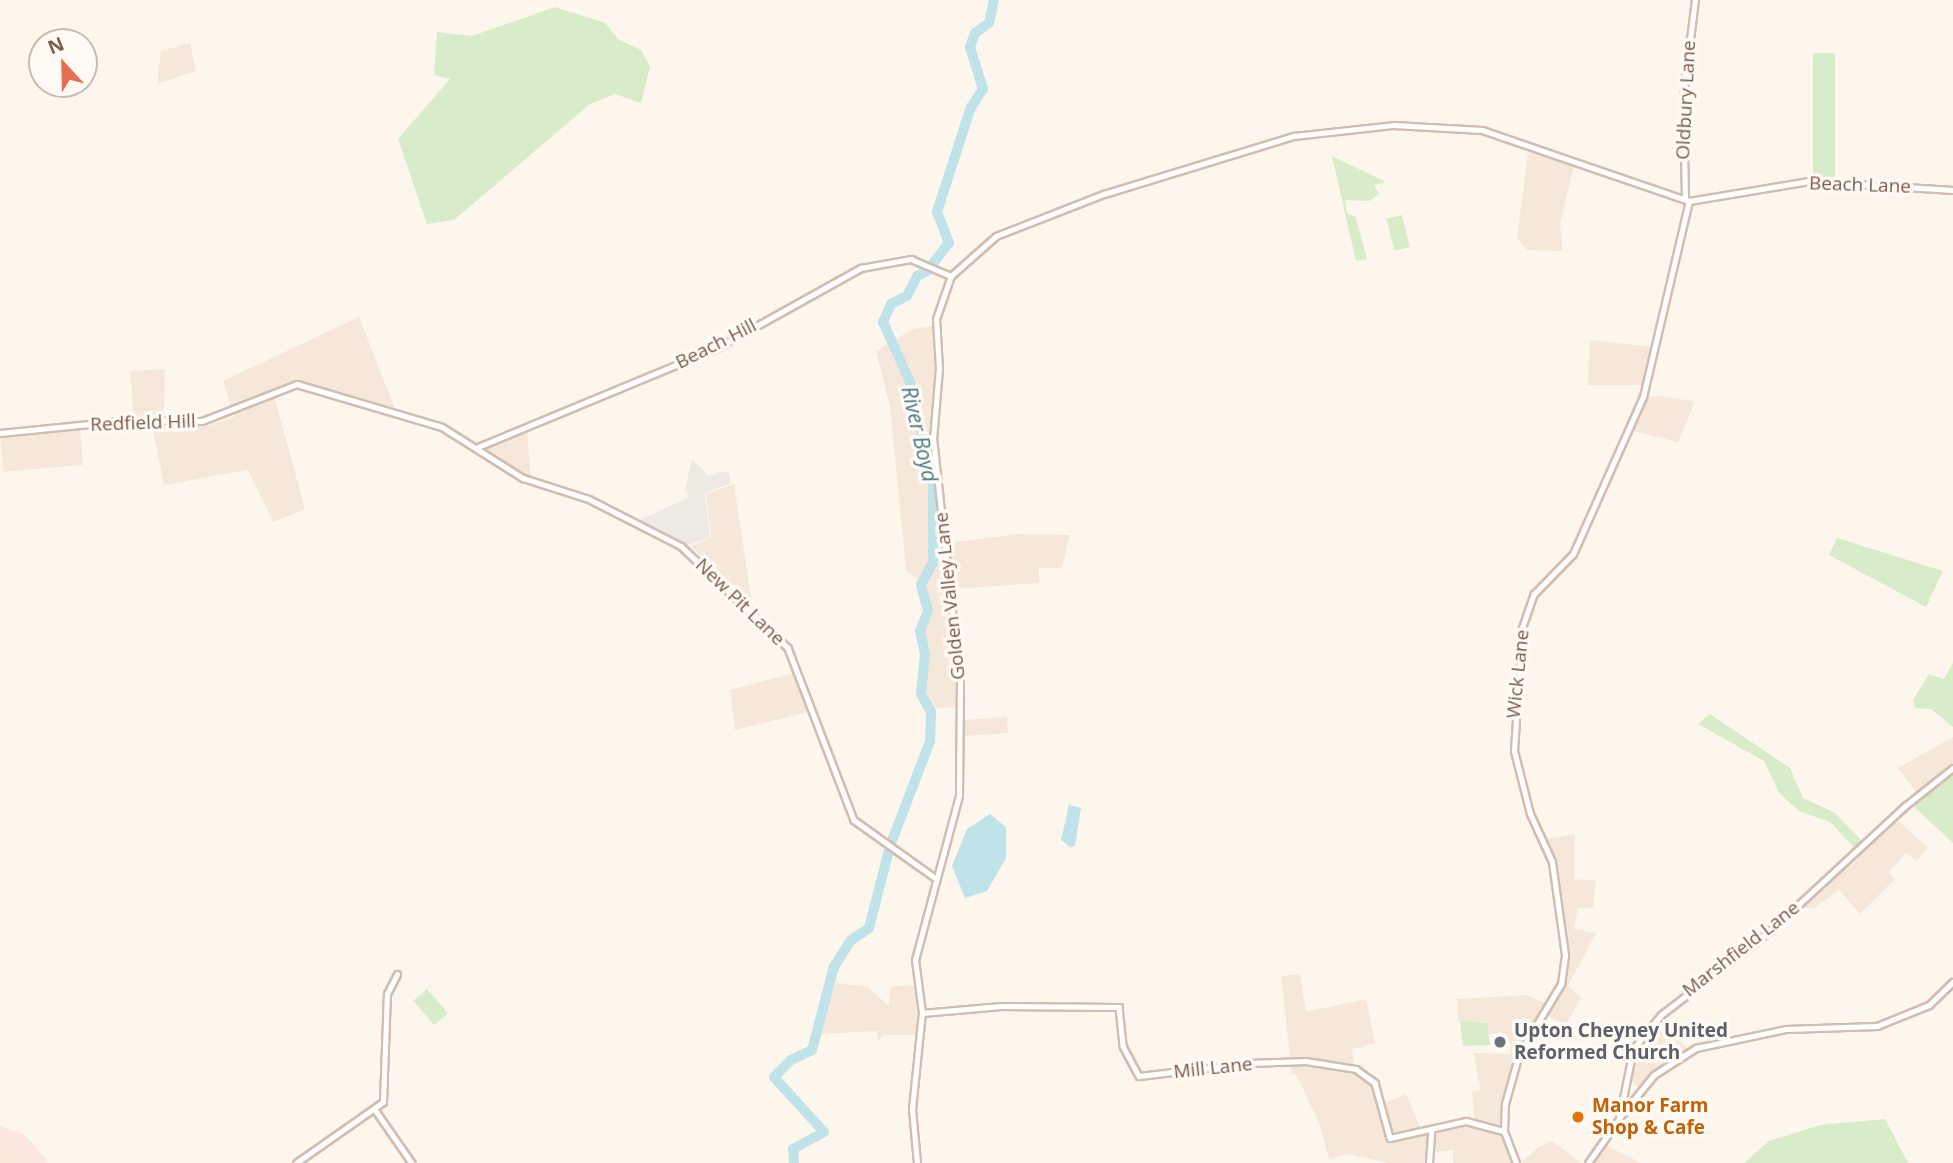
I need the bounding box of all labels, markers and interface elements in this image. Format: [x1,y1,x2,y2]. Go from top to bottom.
north arrow [28,28,98,98]
text: N [44,30,68,60]
street label: Oldbury Lane [1671,40,1701,160]
street label: Beach Lane [1809,172,1911,198]
street label: Beach Hill [672,314,760,374]
water label: River Boyd [897,384,943,484]
street label: Redfield Hill [90,410,196,436]
street label: Golden Valley Lane [930,511,970,681]
street label: New Pit Lane [691,554,789,650]
street label: Wick Lane [1502,628,1534,720]
street label: Marshfield Lane [1678,896,1804,1002]
place label: Upton Cheyney United Reformed Church [1514,1020,1728,1064]
marker: Upton Cheyney United Reformed Church [1492,1034,1508,1050]
street label: Mill Lane [1172,1053,1254,1083]
place label: Manor Farm Shop & Cafe [1592,1095,1708,1139]
marker: Manor Farm Shop & Cafe [1570,1109,1586,1125]

